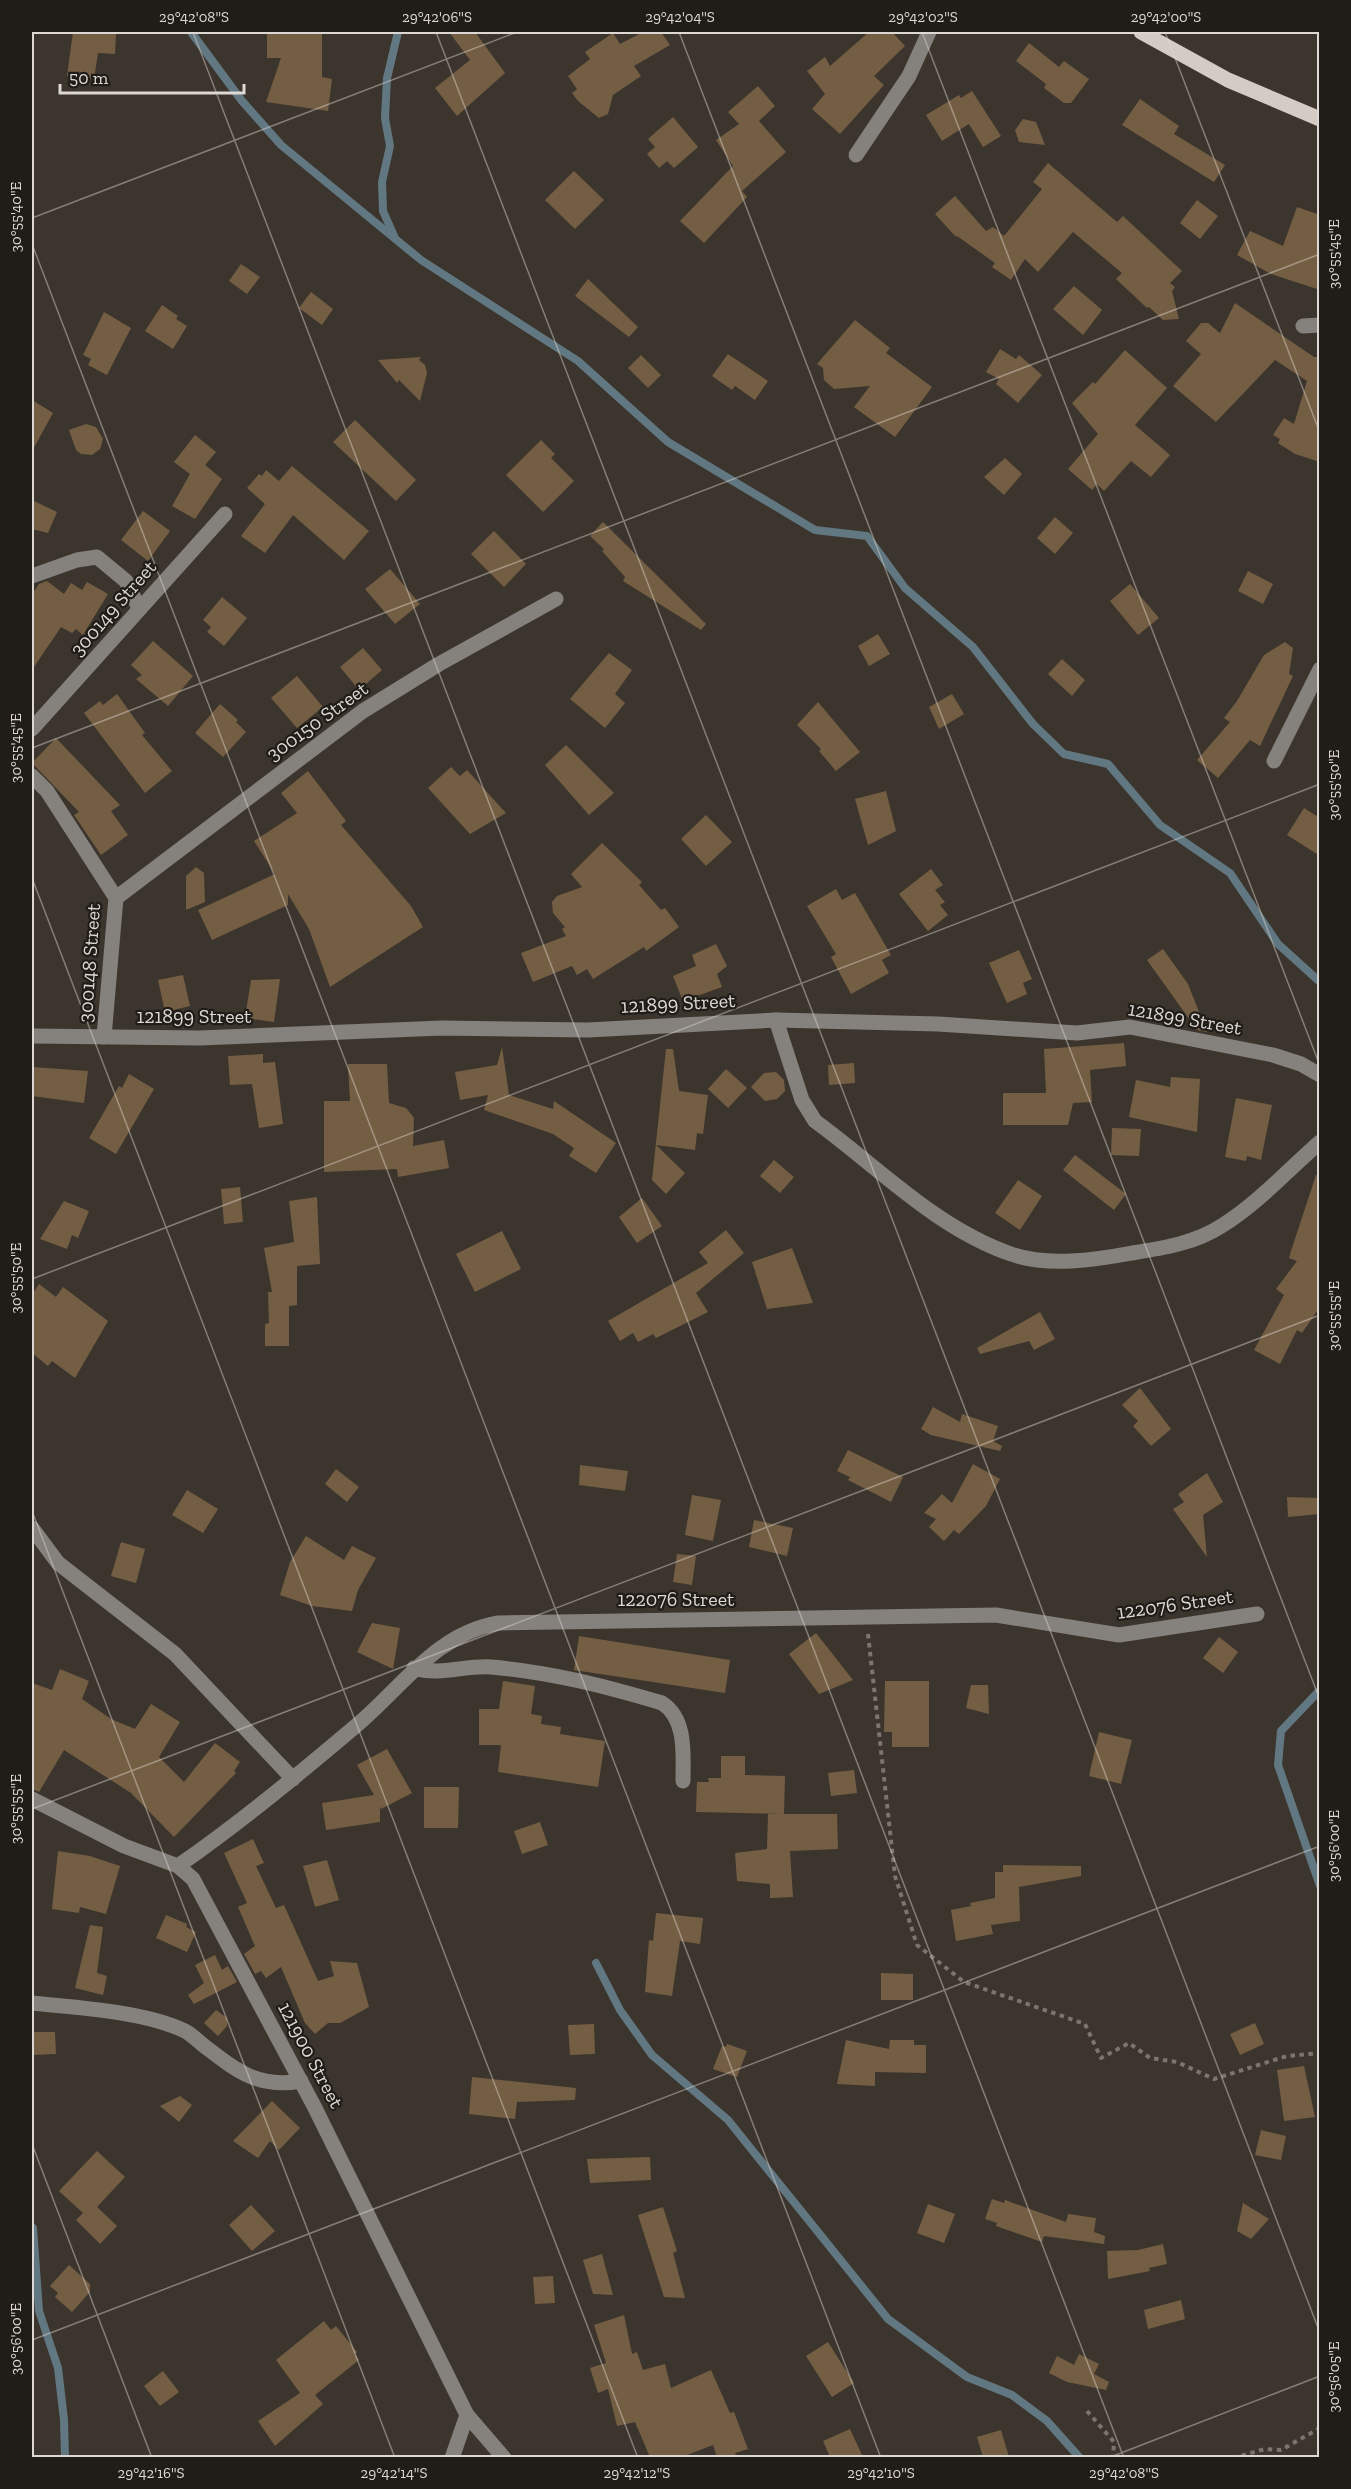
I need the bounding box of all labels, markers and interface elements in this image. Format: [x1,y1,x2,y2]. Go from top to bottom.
text: 29°42'08"S [159,8,229,26]
text: 29°42'06"S [402,8,472,26]
text: 29°42'04"S [645,8,715,26]
text: 29°42'02"S [888,8,958,26]
text: 29°42'00"S [1131,8,1201,26]
scale bar [60,57,244,95]
text: 50 m [69,67,109,89]
text: 30°55'40"E [7,181,25,252]
text: 30°55'45"E [1325,219,1343,289]
street label: 300149 Street [65,555,162,661]
street label: 300150 Street [262,676,373,766]
text: 30°55'45"E [7,713,25,783]
text: 30°55'50"E [1325,749,1343,820]
street label: 300148 Street [73,902,105,1023]
street label: 121899 Street [620,988,737,1018]
street label: 121899 Street [1126,996,1244,1040]
street label: 121899 Street [137,1004,252,1028]
text: 30°55'50"E [7,1242,25,1313]
text: 30°55'55"E [1325,1281,1343,1351]
street label: 122076 Street [1115,1584,1235,1624]
street label: 122076 Street [617,1587,735,1611]
text: 30°55'55"E [7,1774,25,1844]
text: 30°56'00"E [1325,1810,1343,1882]
street label: 121900 Street [273,1998,349,2113]
text: 30°56'00"E [7,2303,25,2375]
text: 30°56'05"E [1325,2341,1343,2413]
text: 29°42'16"S [118,2464,185,2482]
text: 29°42'14"S [361,2464,427,2482]
text: 29°42'12"S [604,2464,670,2482]
text: 29°42'10"S [847,2464,915,2482]
text: 29°42'08"S [1089,2464,1159,2482]

